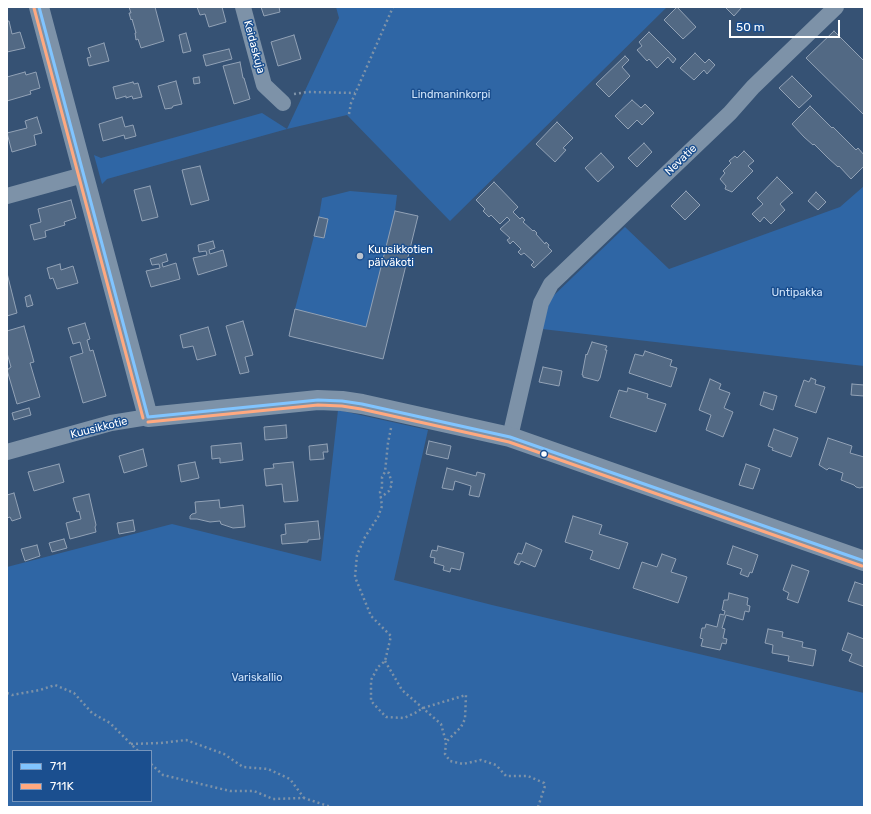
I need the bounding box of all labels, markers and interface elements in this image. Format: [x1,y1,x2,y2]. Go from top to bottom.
scale bar [731,12,842,38]
street label: Keidaskuja [241,19,267,75]
text: 50 m [736,20,764,34]
park label: Lindmaninkorpi [411,88,491,102]
street label: Nevatie [663,142,699,178]
place label: Kuusikkotien päiväkoti [368,243,433,269]
marker: Kuusikkotien päiväkoti [355,251,365,261]
park label: Untipakka [771,286,823,300]
street label: Kuusikkotie [69,415,129,441]
unlabelled marker [539,449,549,459]
park label: Variskallio [231,671,283,685]
legend [12,750,152,802]
text: 711 [50,759,66,773]
text: 711K [50,779,74,793]

